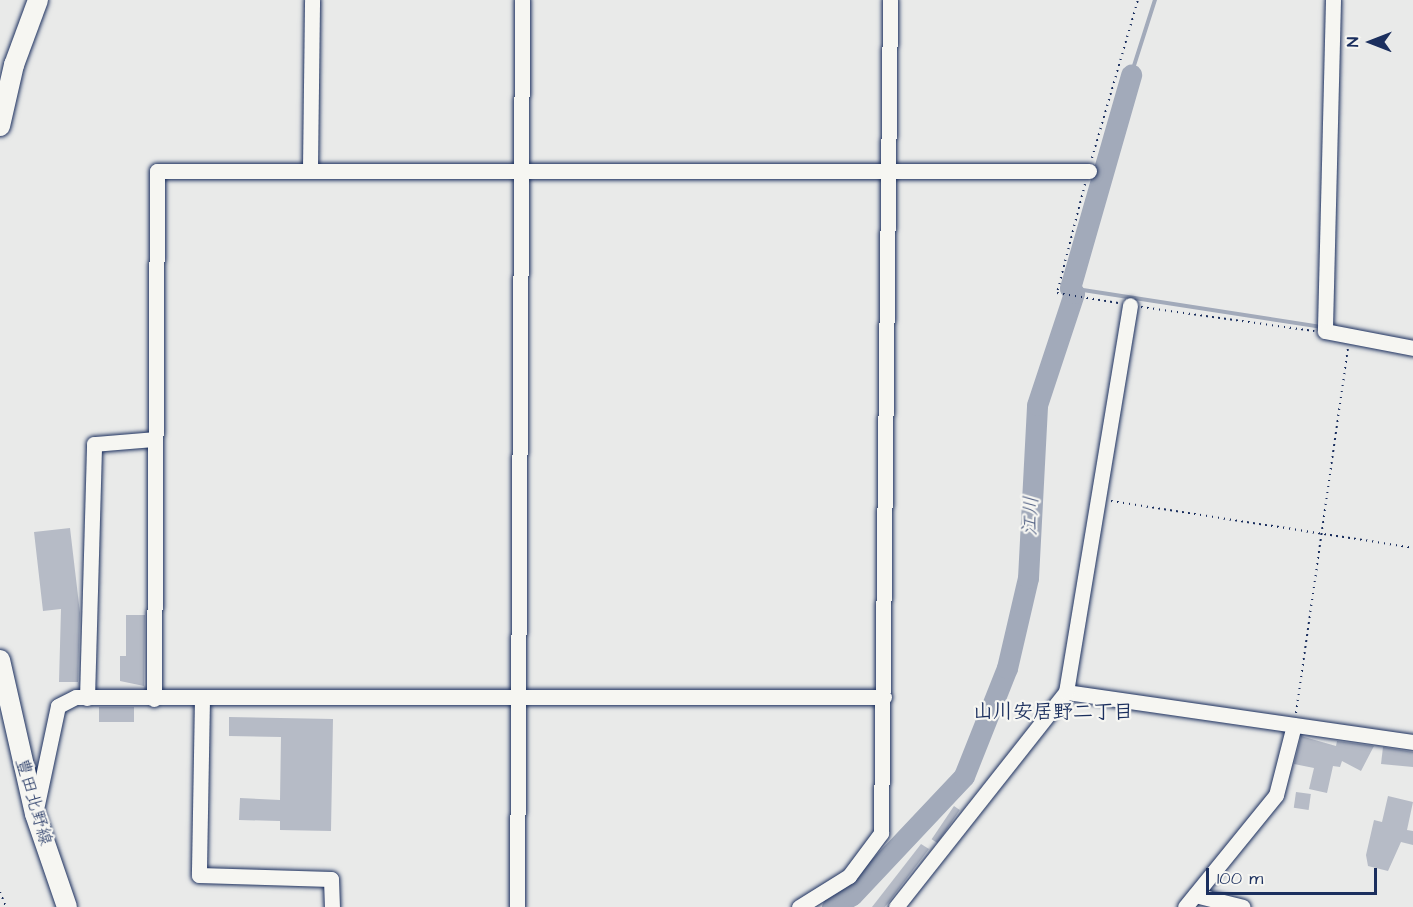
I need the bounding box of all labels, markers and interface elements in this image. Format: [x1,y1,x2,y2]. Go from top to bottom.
north arrow [1341,12,1401,72]
text: N [1342,37,1364,47]
water label: 江川 [1018,495,1044,537]
district label: 山川安居野二丁目 [973,700,1133,724]
street label: 豊田北野線 [10,756,56,848]
scale bar [1209,856,1380,894]
text: 100 m [1217,866,1263,891]

